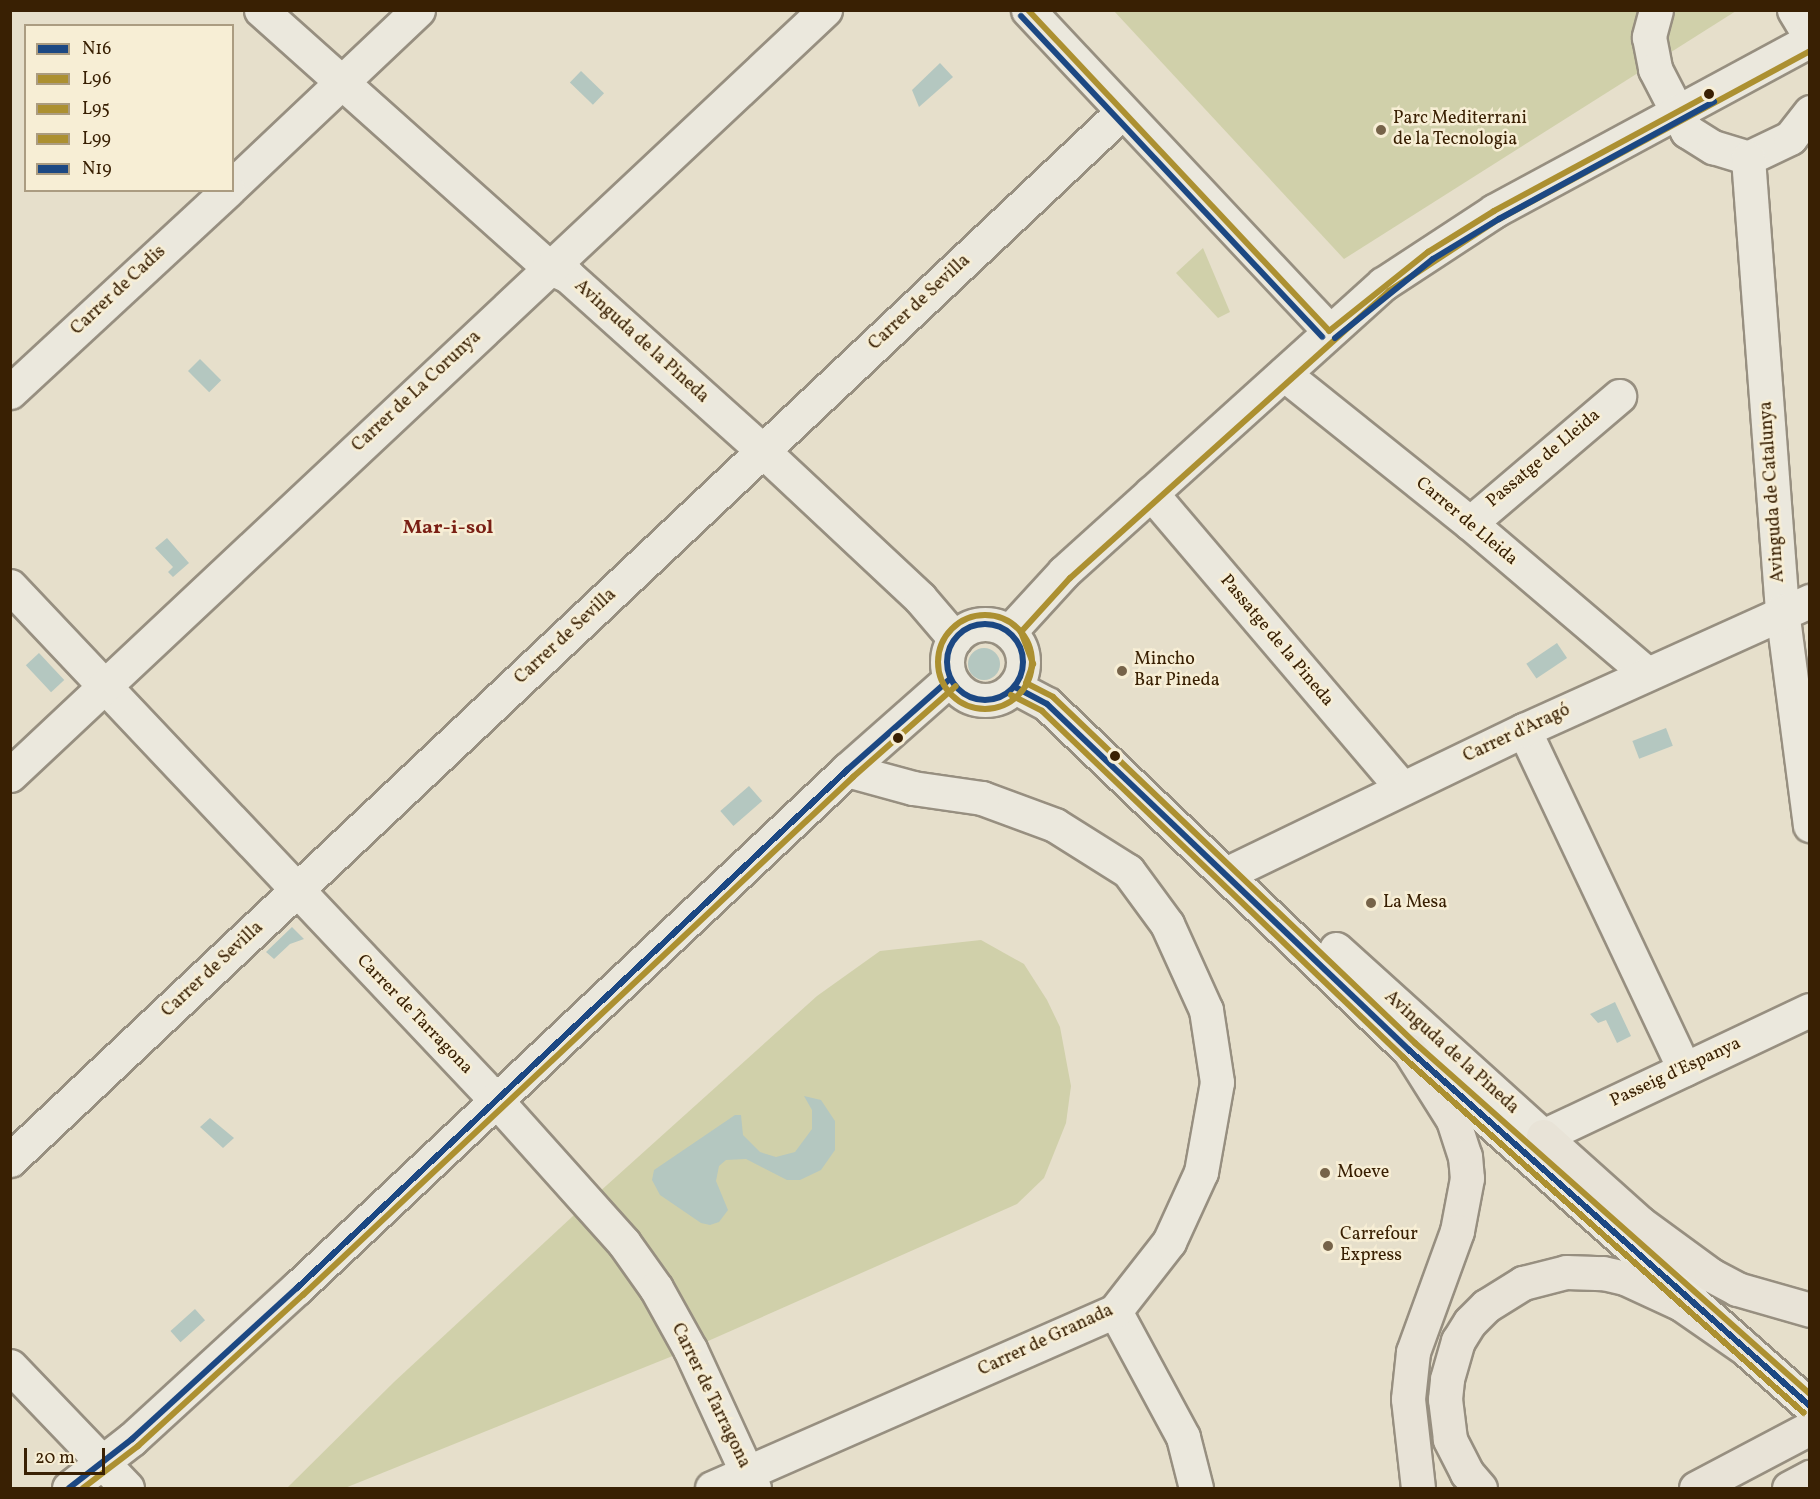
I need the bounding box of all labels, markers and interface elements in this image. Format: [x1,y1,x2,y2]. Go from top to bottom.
legend [24,24,234,192]
text: N16 [82,37,111,62]
text: L96 [82,67,111,92]
unlabelled marker [1703,88,1715,100]
text: L95 [82,97,110,122]
place label: Parc Mediterrani de la Tecnologia [1393,109,1527,152]
marker: Parc Mediterrani de la Tecnologia [1374,123,1388,137]
text: L99 [82,127,111,152]
text: N19 [82,157,112,182]
street label: Carrer de Cadis [67,242,171,340]
street label: Carrer de Sevilla [865,251,975,355]
street label: Avinguda de la Pineda [569,276,713,408]
street label: Carrer de La Corunya [348,327,486,457]
street label: Avinguda de Catalunya [1756,401,1790,583]
street label: Passatge de Lleida [1483,405,1605,513]
street label: Carrer de Lleida [1411,473,1521,571]
district label: Mar-i-sol [403,516,493,540]
street label: Passatge de la Pineda [1214,571,1338,711]
street label: Carrer de Sevilla [511,585,621,689]
place label: Mincho Bar Pineda [1134,650,1220,692]
marker: Mincho Bar Pineda [1115,664,1129,678]
street label: Carrer d'Aragó [1460,700,1574,768]
unlabelled marker [892,732,904,744]
unlabelled marker [1109,750,1121,762]
place label: La Mesa [1383,892,1447,914]
marker: La Mesa [1364,896,1378,910]
street label: Carrer de Sevilla [158,918,268,1022]
street label: Carrer de Tarragona [351,950,477,1080]
street label: Avinguda de la Pineda [1379,987,1523,1119]
street label: Passeig d'Espanya [1607,1033,1745,1113]
place label: Moeve [1337,1162,1389,1184]
marker: Moeve [1318,1166,1332,1180]
place label: Carrefour Express [1340,1225,1418,1268]
marker: Carrefour Express [1321,1239,1335,1253]
street label: Carrer de Granada [975,1300,1117,1382]
street label: Carrer de Tarragona [666,1320,754,1472]
scale bar [27,1436,108,1474]
text: 20 m [35,1446,75,1471]

